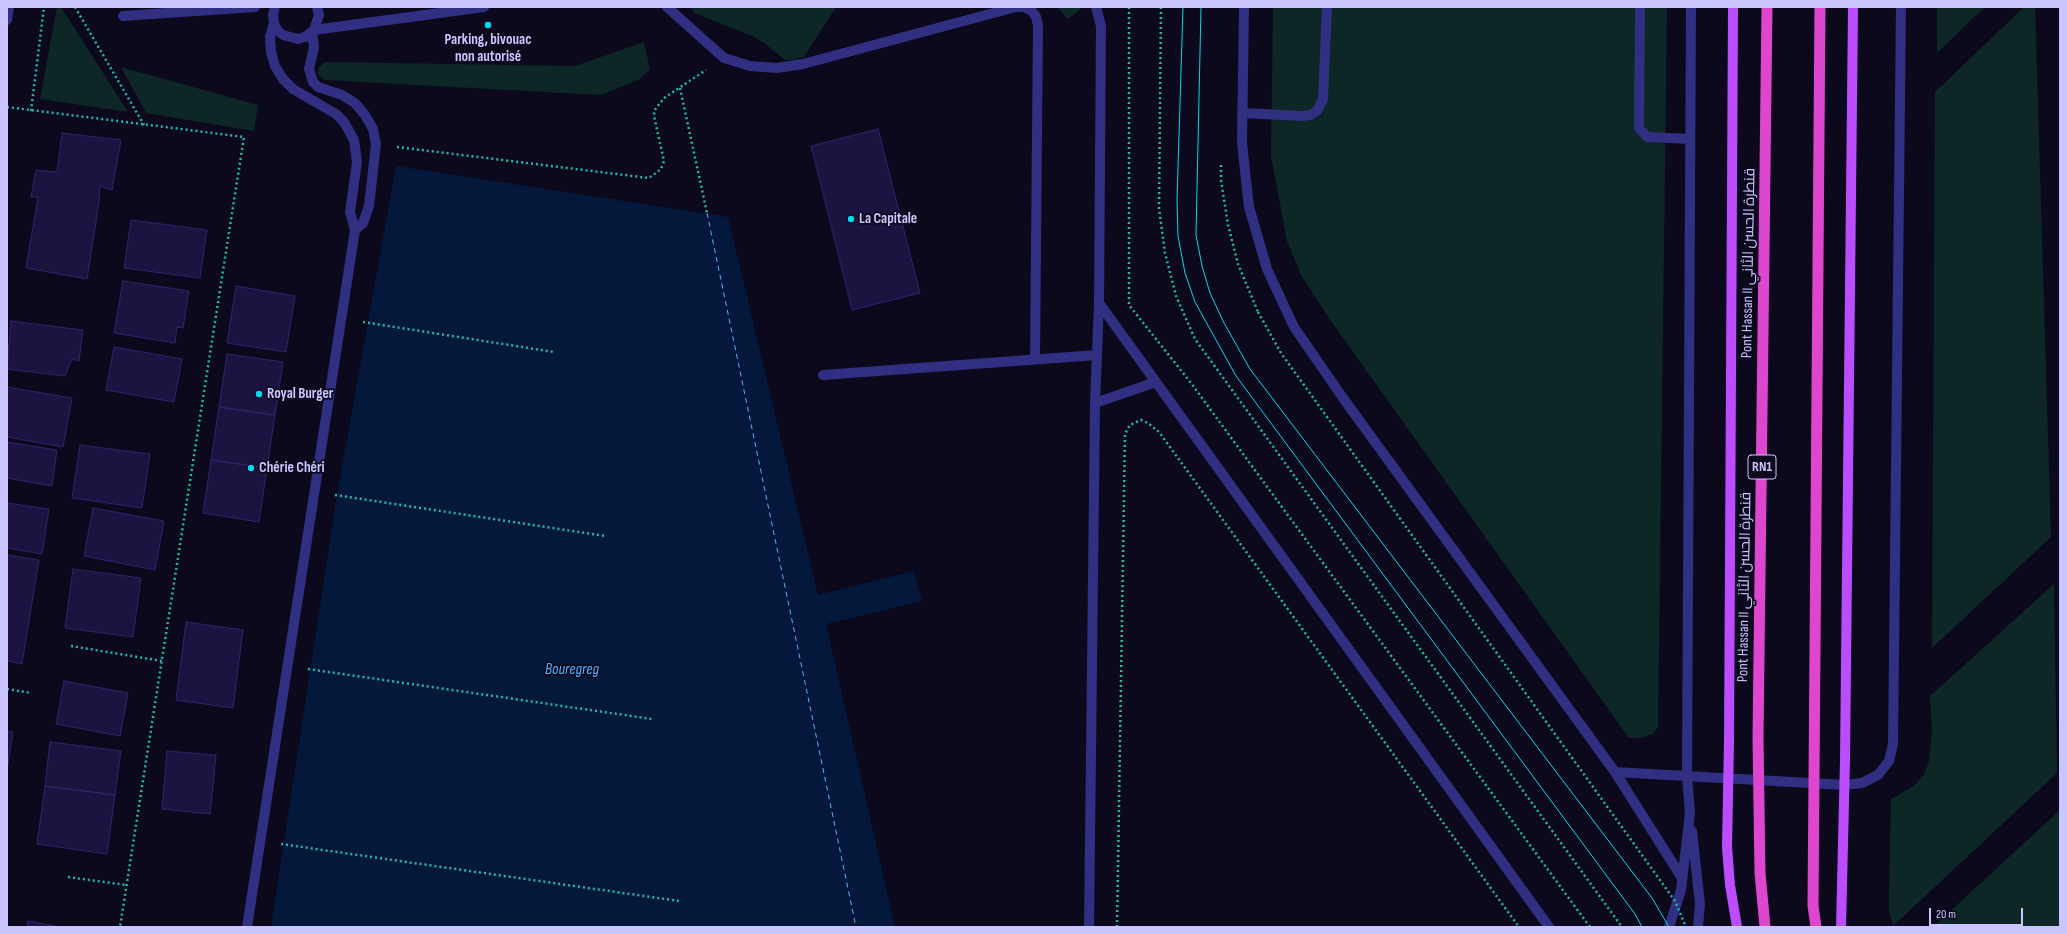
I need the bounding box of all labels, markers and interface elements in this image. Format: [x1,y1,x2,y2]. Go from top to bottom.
marker: Parking, bivouac non autorisé [483,20,493,30]
place label: Parking, bivouac non autorisé [444,31,532,66]
street label: Pont Hassan II قنطرة الحسن الثاني [1738,168,1760,358]
place label: La Capitale [859,210,917,228]
marker: La Capitale [846,214,856,224]
place label: Royal Burger [267,385,333,403]
marker: Royal Burger [254,389,264,399]
road number: RN1 [1748,455,1776,479]
place label: Chérie Chéri [259,459,325,477]
marker: Chérie Chéri [246,463,256,473]
street label: Pont Hassan II قنطرة الحسن الثاني [1734,492,1756,682]
water label: Bouregreg [545,660,599,680]
scale bar [1931,900,2025,926]
text: 20 m [1936,907,1956,922]

